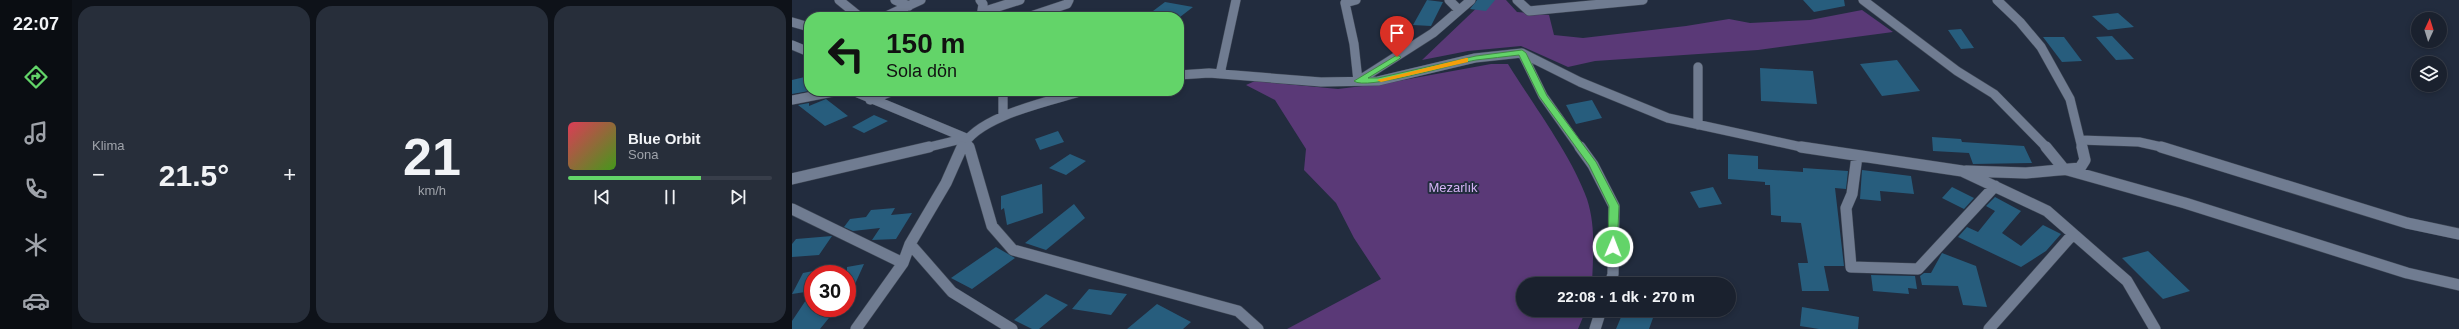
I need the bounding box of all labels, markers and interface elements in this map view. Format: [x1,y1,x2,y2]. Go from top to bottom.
north arrow [2411,12,2447,48]
map controls [2411,12,2447,92]
text: 22:07 [13,14,59,34]
pin [1380,16,1414,57]
icon: arrive [1386,22,1408,44]
icon: left [820,28,872,80]
text: 150 m [886,28,965,59]
button: layers [2411,56,2447,92]
text: Sola dön [886,61,957,81]
icon: directions [22,63,50,91]
icon: music [22,119,50,147]
text: 21 [403,128,461,186]
text: Blue Orbit [628,130,701,147]
text: Klima [92,138,125,153]
text: Sona [628,147,658,162]
text: 21.5° [159,159,229,192]
text: − [92,162,105,187]
text: + [283,162,296,187]
icon: phone [22,175,50,203]
park label: Mezarlık [1428,180,1478,195]
text: km/h [418,183,446,198]
icon: previous [591,186,613,208]
icon: pause [659,186,681,208]
icon: next [727,186,749,208]
position arrow [1592,226,1634,268]
icon: climate [22,231,50,259]
speed limit sign: 30 [804,265,856,317]
icon: car [22,287,50,315]
text: 22:08 · 1 dk · 270 m [1557,288,1695,305]

